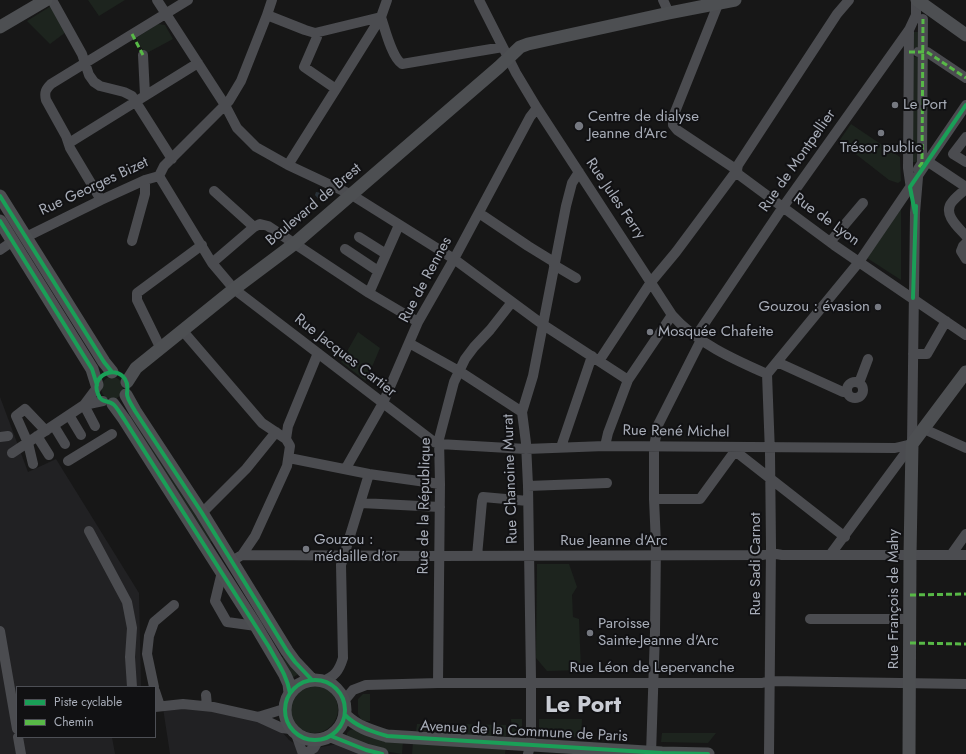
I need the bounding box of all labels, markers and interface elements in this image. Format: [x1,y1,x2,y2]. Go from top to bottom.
place label: Le Port [903,96,947,114]
marker: Le Port [890,100,900,110]
street label: Rue de Montpellier [756,106,840,216]
place label: Centre de dialyse Jeanne d'Arc [588,108,699,143]
marker: Centre de dialyse Jeanne d'Arc [573,120,585,132]
marker: Trésor public [876,128,886,138]
place label: Trésor public [840,139,922,157]
street label: Rue Georges Bizet [37,154,151,220]
street label: Rue Jules Ferry [581,155,649,243]
street label: Boulevard de Brest [263,160,365,250]
street label: Rue de Lyon [789,190,863,250]
street label: Rue de Rennes [396,234,456,326]
place label: Gouzou : évasion [759,298,870,316]
marker: Gouzou : évasion [873,302,883,312]
street label: Rue Jacques Cartier [291,311,399,401]
place label: Mosquée Chafeite [658,323,773,341]
marker: Mosquée Chafeite [645,327,655,337]
street label: Rue Chanoine Murat [500,414,522,544]
street label: Rue René Michel [622,422,730,442]
street label: Rue de la République [415,437,435,575]
street label: Rue Sadi Carnot [747,512,765,616]
street label: Rue François de Mahy [885,529,903,669]
place label: Gouzou : médaille d'or [314,531,398,566]
street label: Rue Jeanne d'Arc [560,532,668,550]
marker: Gouzou : médaille d'or [301,544,311,554]
place label: Paroisse Sainte-Jeanne d'Arc [598,615,719,650]
marker: Paroisse Sainte-Jeanne d'Arc [585,628,595,638]
street label: Rue Léon de Lepervanche [569,659,735,677]
legend [16,686,156,738]
district label: Le Port [545,692,621,720]
text: Piste cyclable [54,693,122,711]
text: Chemin [54,713,93,731]
street label: Avenue de la Commune de Paris [420,718,628,746]

